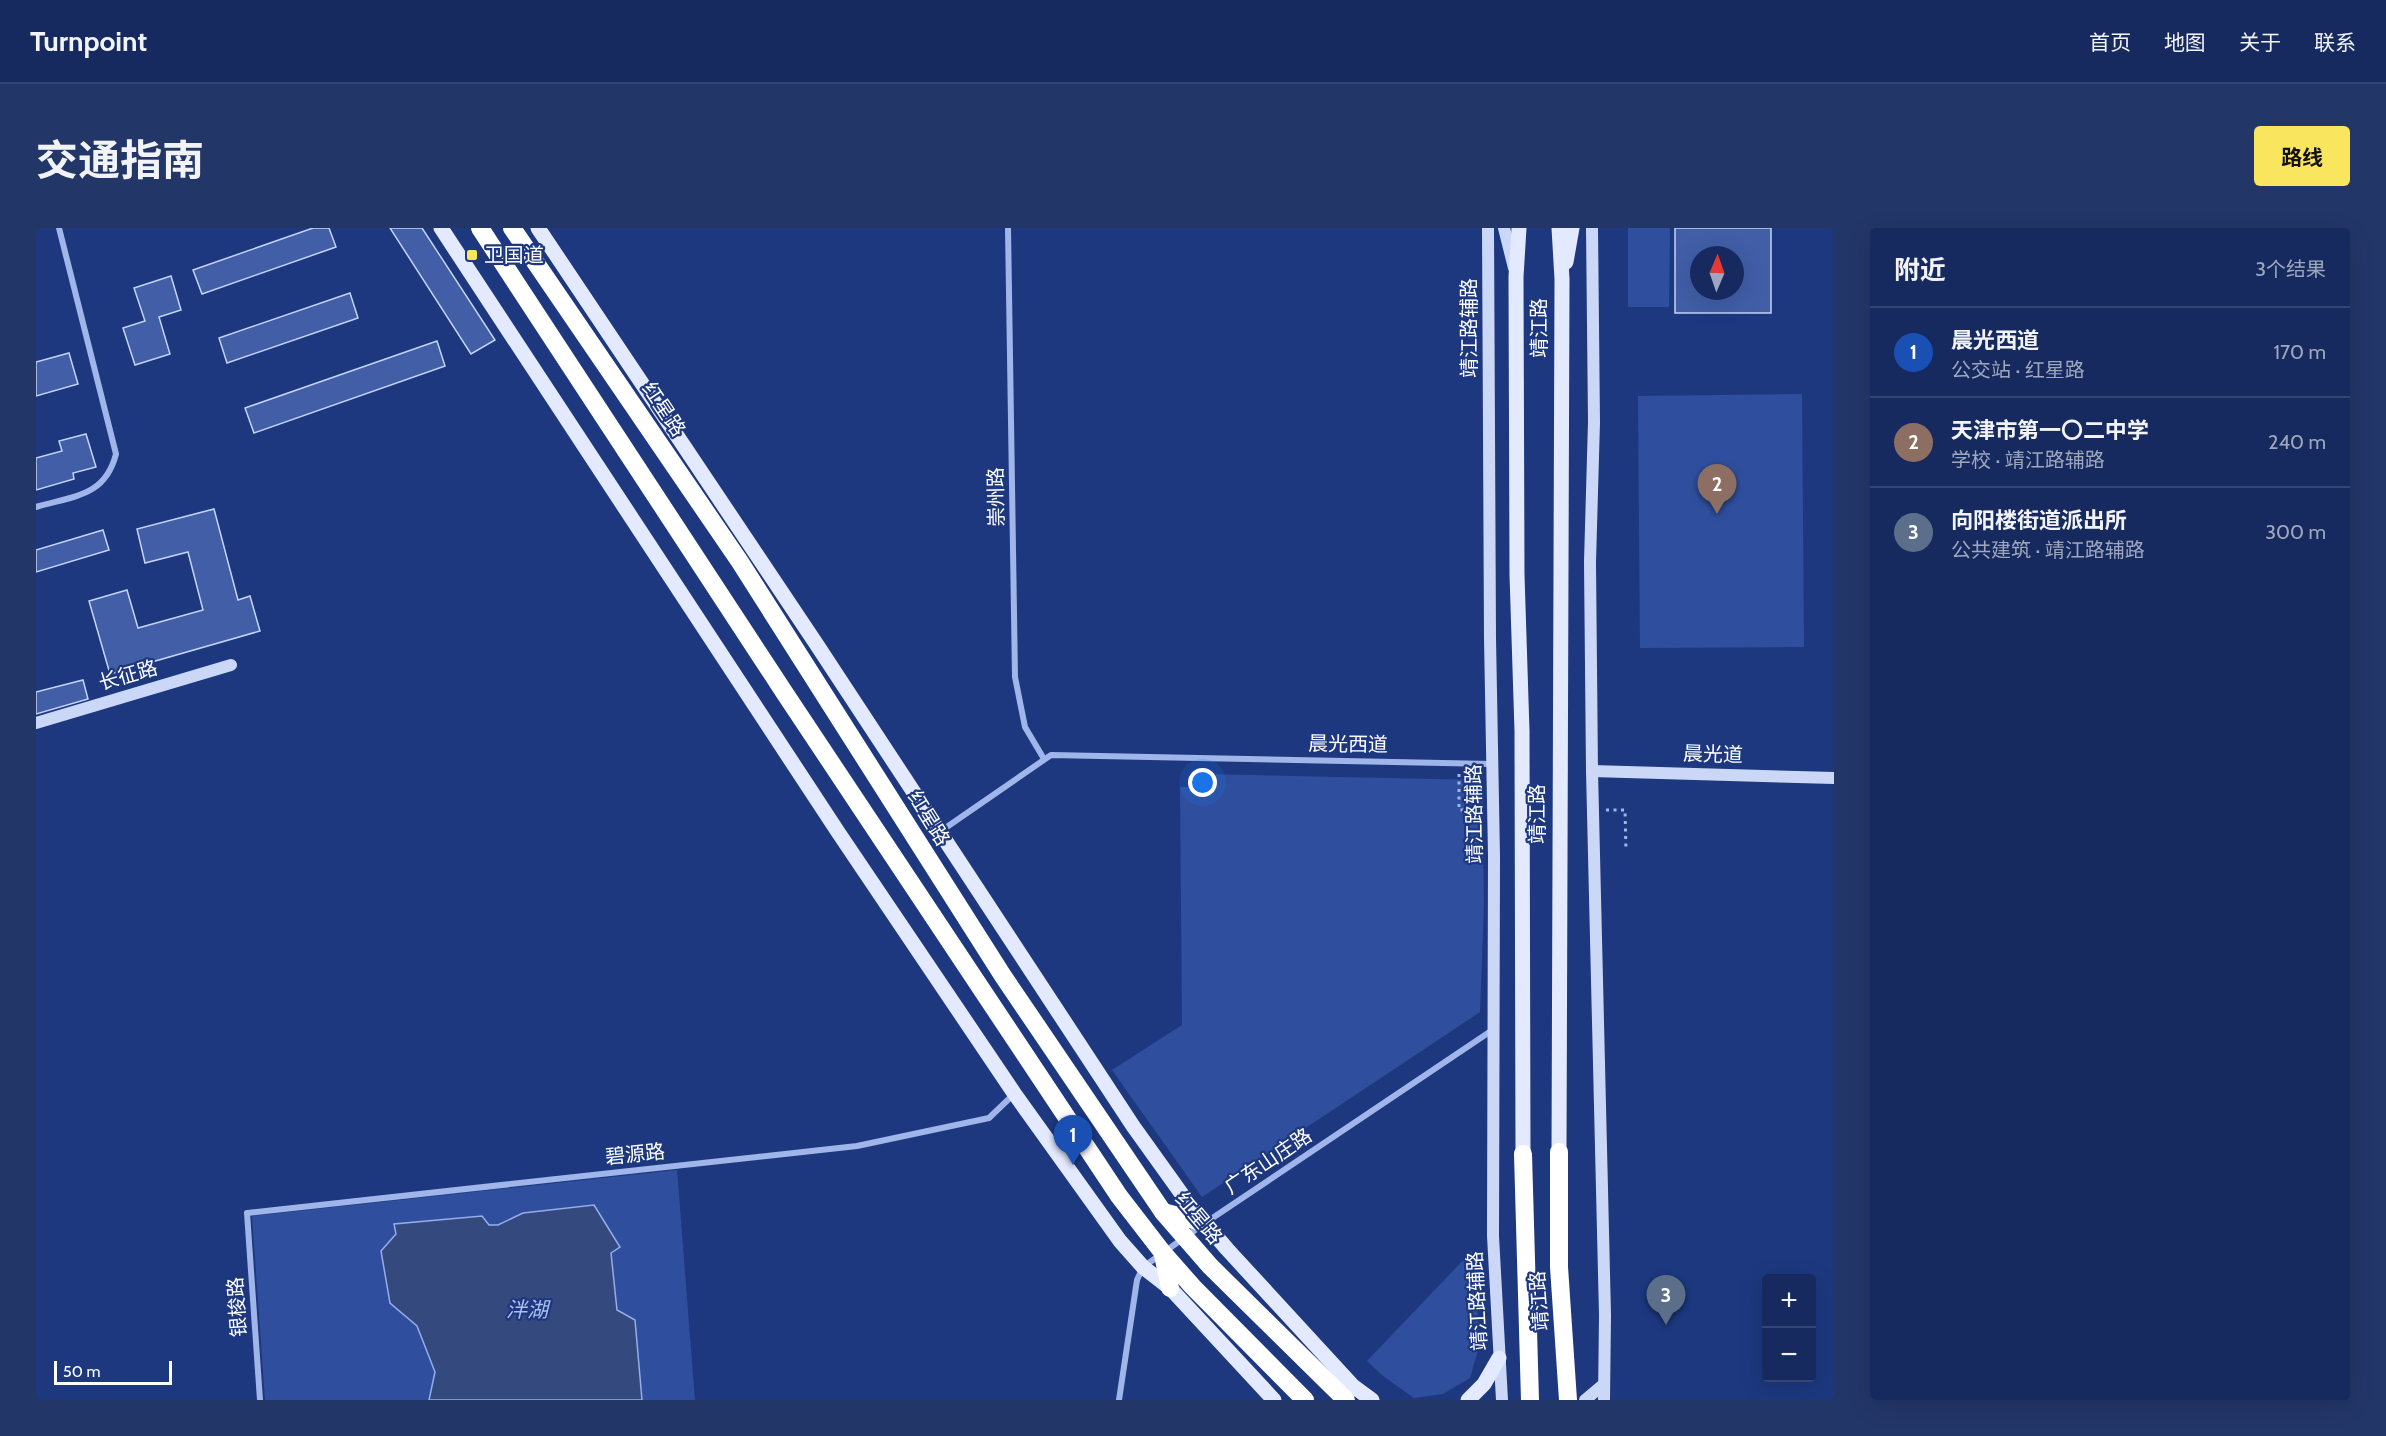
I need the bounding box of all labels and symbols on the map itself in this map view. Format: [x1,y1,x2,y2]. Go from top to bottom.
place label: 卫国道 [484,243,544,267]
north arrow [1690,246,1744,300]
marker: 卫国道 [465,248,479,262]
street label: 靖江路辅路 [1457,278,1481,378]
street label: 靖江路 [1527,298,1551,358]
street label: 红星路 [637,377,691,441]
pin: 2 [1698,464,1736,514]
street label: 崇州路 [983,467,1009,527]
street label: 长征路 [96,655,160,695]
street label: 晨光西道 [1308,731,1388,757]
street label: 晨光道 [1683,741,1743,767]
street label: 靖江路辅路 [1461,764,1487,864]
your location [1188,768,1217,797]
street label: 靖江路 [1525,784,1549,844]
street label: 红星路 [903,786,955,850]
pin: 1 [1054,1116,1092,1165]
street label: 广东山庄路 [1220,1123,1316,1199]
street label: 碧源路 [604,1139,666,1169]
street label: 红星路 [1171,1187,1227,1249]
street label: 靖江路辅路 [1462,1250,1492,1352]
street label: 靖江路 [1525,1270,1553,1332]
street label: 银梭路 [223,1276,251,1338]
pin: 3 [1646,1276,1686,1325]
water label: 泮湖 [506,1297,551,1322]
scale bar [54,1358,172,1386]

